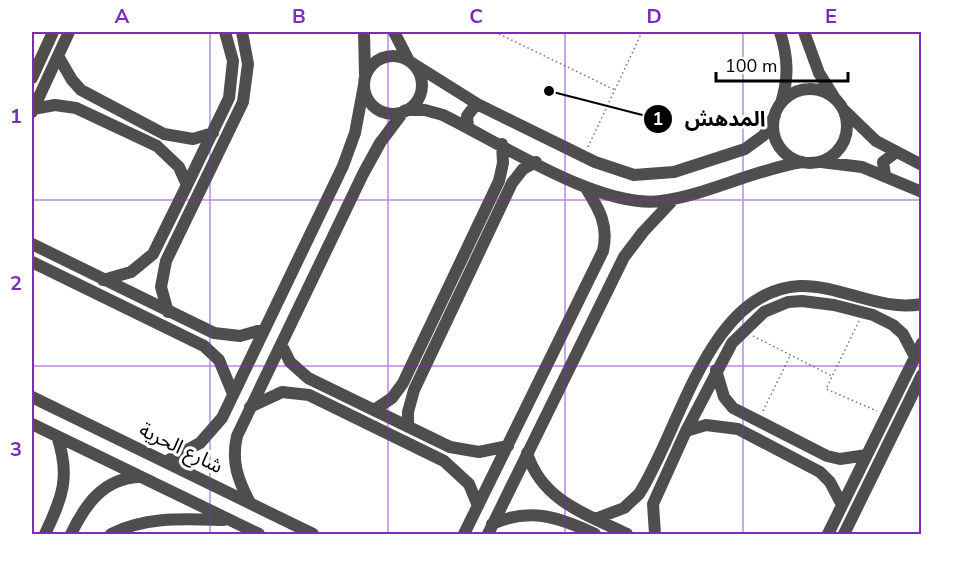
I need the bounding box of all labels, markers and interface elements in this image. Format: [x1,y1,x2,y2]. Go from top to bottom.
text: A [115,3,130,30]
text: B [292,3,306,30]
text: C [469,3,483,30]
text: D [646,3,662,30]
text: E [825,3,837,30]
scale bar [716,45,848,83]
text: 100 m [725,54,777,78]
callout: المدهش [643,99,777,138]
text: 1 [10,103,22,130]
text: المدهش [685,105,765,133]
text: 1 [653,107,663,131]
text: 2 [10,270,22,297]
street label: شارع الحرية [134,416,227,481]
text: 3 [10,436,22,463]

